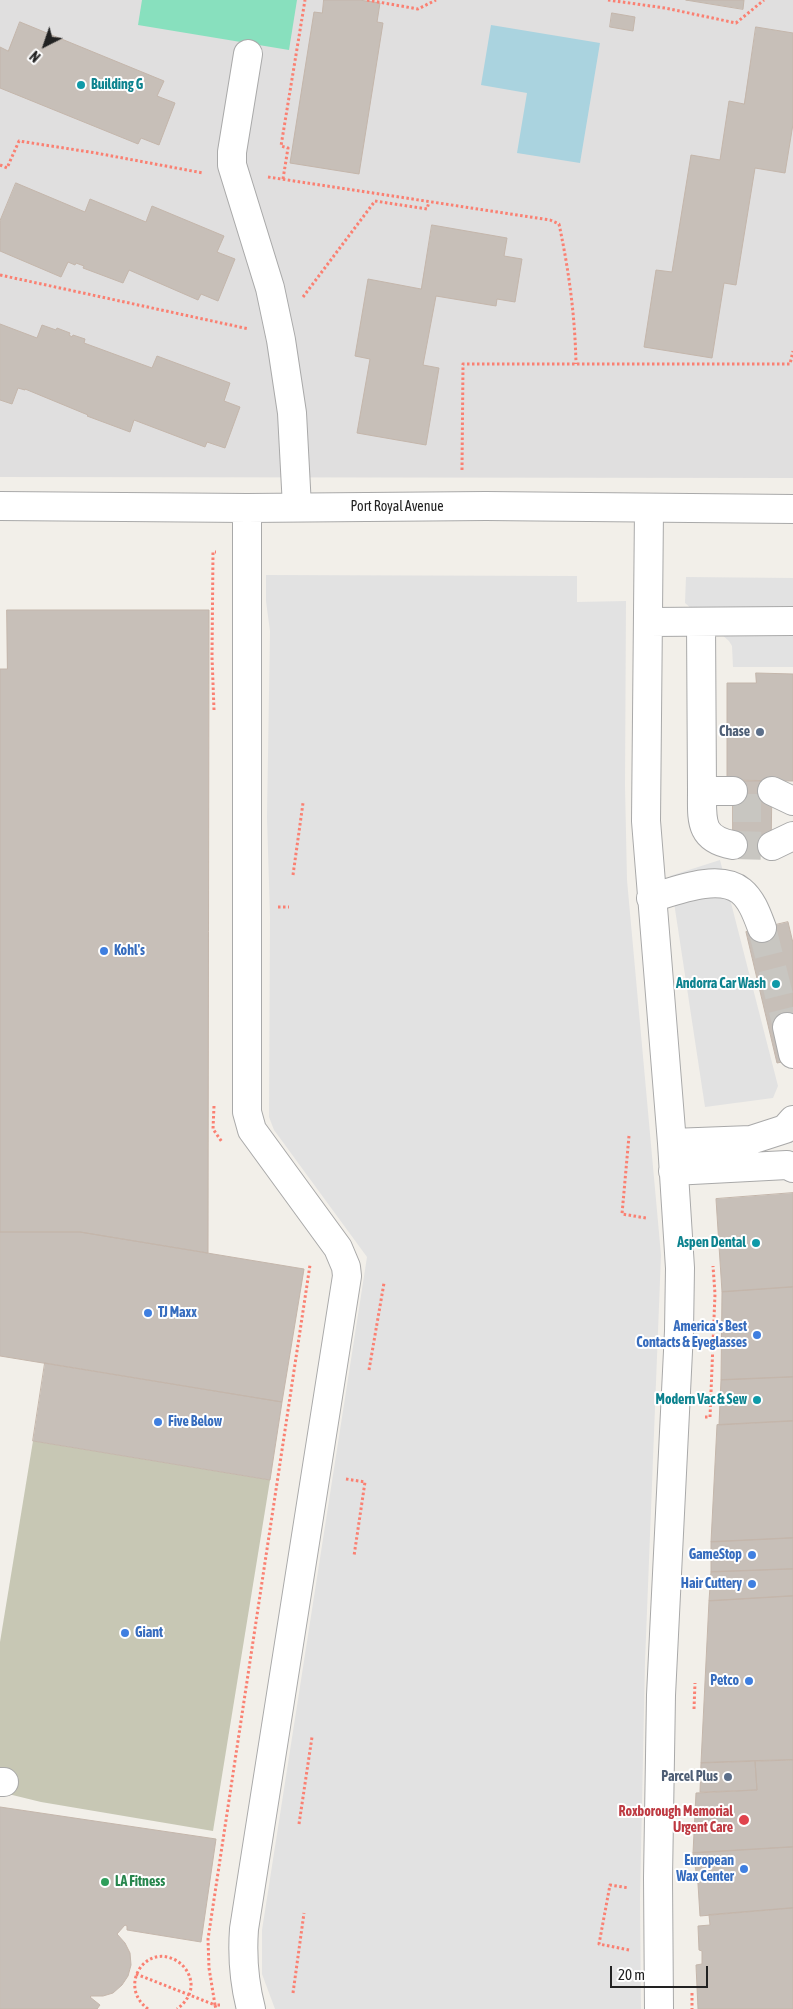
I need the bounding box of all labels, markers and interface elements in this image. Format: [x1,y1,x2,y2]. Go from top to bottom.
north arrow [20,20,70,70]
text: N [27,48,44,65]
place label: Building G [91,77,143,93]
marker: Building G [75,79,87,91]
street label: Port Royal Avenue [350,499,444,515]
place label: Chase [719,724,750,740]
marker: Chase [754,726,766,738]
place label: Kohl's [114,943,145,959]
marker: Kohl's [98,945,110,957]
place label: Andorra Car Wash [676,976,766,992]
marker: Andorra Car Wash [770,978,782,990]
place label: Aspen Dental [677,1235,746,1251]
marker: Aspen Dental [750,1237,762,1249]
place label: TJ Maxx [158,1305,197,1321]
marker: TJ Maxx [142,1307,154,1319]
place label: America's Best Contacts & Eyeglasses [636,1319,747,1351]
marker: America's Best Contacts & Eyeglasses [751,1329,763,1341]
place label: Modern Vac & Sew [656,1392,747,1408]
marker: Modern Vac & Sew [751,1394,763,1406]
place label: Five Below [168,1414,222,1430]
marker: Five Below [152,1416,164,1428]
place label: GameStop [689,1547,742,1563]
marker: GameStop [746,1549,758,1561]
place label: Hair Cuttery [681,1576,742,1592]
marker: Hair Cuttery [746,1578,758,1590]
place label: Giant [135,1625,163,1641]
marker: Giant [119,1627,131,1639]
place label: Petco [710,1673,739,1689]
marker: Petco [743,1675,755,1687]
place label: Parcel Plus [661,1769,718,1785]
marker: Parcel Plus [722,1771,734,1783]
place label: Roxborough Memorial Urgent Care [619,1804,733,1836]
marker: Roxborough Memorial Urgent Care [737,1813,751,1827]
place label: European Wax Center [676,1853,734,1885]
marker: European Wax Center [738,1863,750,1875]
place label: LA Fitness [115,1874,165,1890]
marker: LA Fitness [99,1876,111,1888]
scale bar [613,1956,710,1988]
text: 20 m [618,1966,645,1983]

